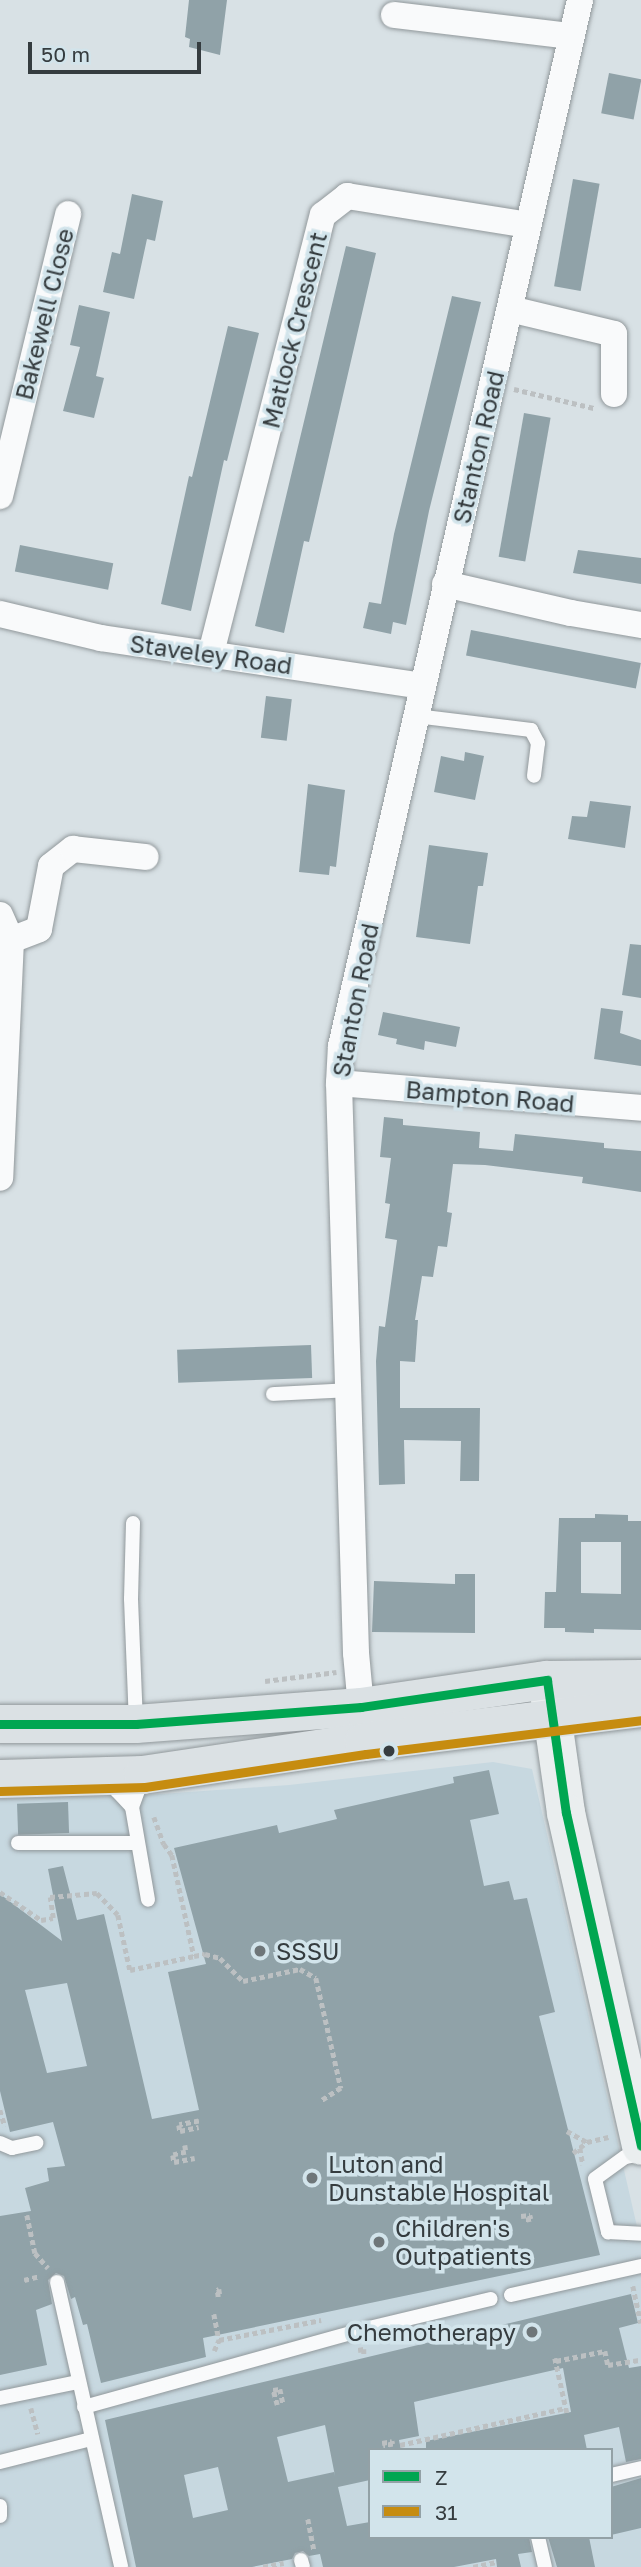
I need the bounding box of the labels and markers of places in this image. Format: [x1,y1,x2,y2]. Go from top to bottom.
unlabelled marker [382,1744,396,1758]
place label: SSSU [276,1937,340,1965]
marker: SSSU [250,1941,270,1961]
place label: Luton and Dunstable Hospital [328,2150,549,2206]
marker: Luton and Dunstable Hospital [302,2168,322,2188]
place label: Children's Outpatients [395,2214,532,2270]
marker: Children's Outpatients [369,2232,389,2252]
place label: Chemotherapy [347,2318,516,2346]
marker: Chemotherapy [522,2322,542,2342]

